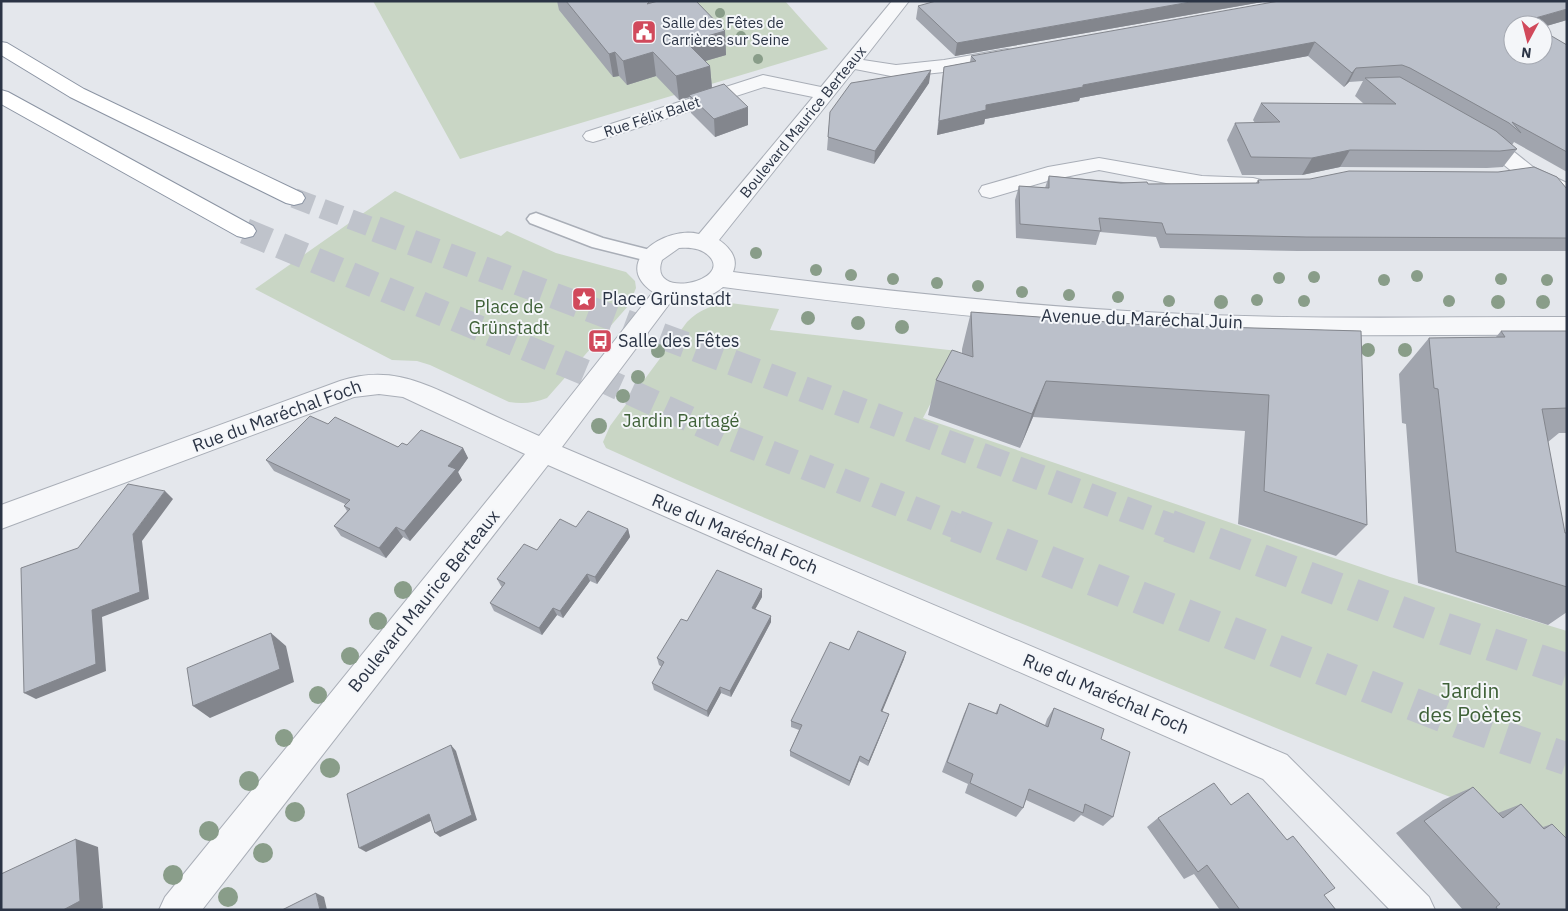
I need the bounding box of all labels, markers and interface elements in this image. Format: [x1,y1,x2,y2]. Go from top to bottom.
place label: Salle des Fêtes de Carrières sur Seine [662,13,789,49]
north arrow [1503,15,1553,65]
public building icon: Salle des Fêtes de Carrières sur Seine [631,19,657,45]
street label: Boulevard Maurice Berteaux [735,41,870,202]
text: N [1520,43,1533,62]
street label: Rue Félix Balet [601,92,703,141]
place icon: Place Grünstadt [571,286,597,312]
place label: Place Grünstadt [602,287,731,310]
park label: Place de Grünstadt [469,295,549,339]
street label: Avenue du Maréchal Juin [1041,303,1243,334]
bus stop icon: Salle des Fêtes [587,328,613,354]
place label: Salle des Fêtes [618,329,740,352]
street label: Rue du Maréchal Foch [189,374,365,457]
park label: Jardin Partagé [623,409,740,432]
street label: Rue du Maréchal Foch [649,488,822,579]
street label: Boulevard Maurice Berteaux [343,505,504,697]
street label: Rue du Maréchal Foch [1020,648,1193,739]
park label: Jardin des Poètes [1418,676,1522,728]

